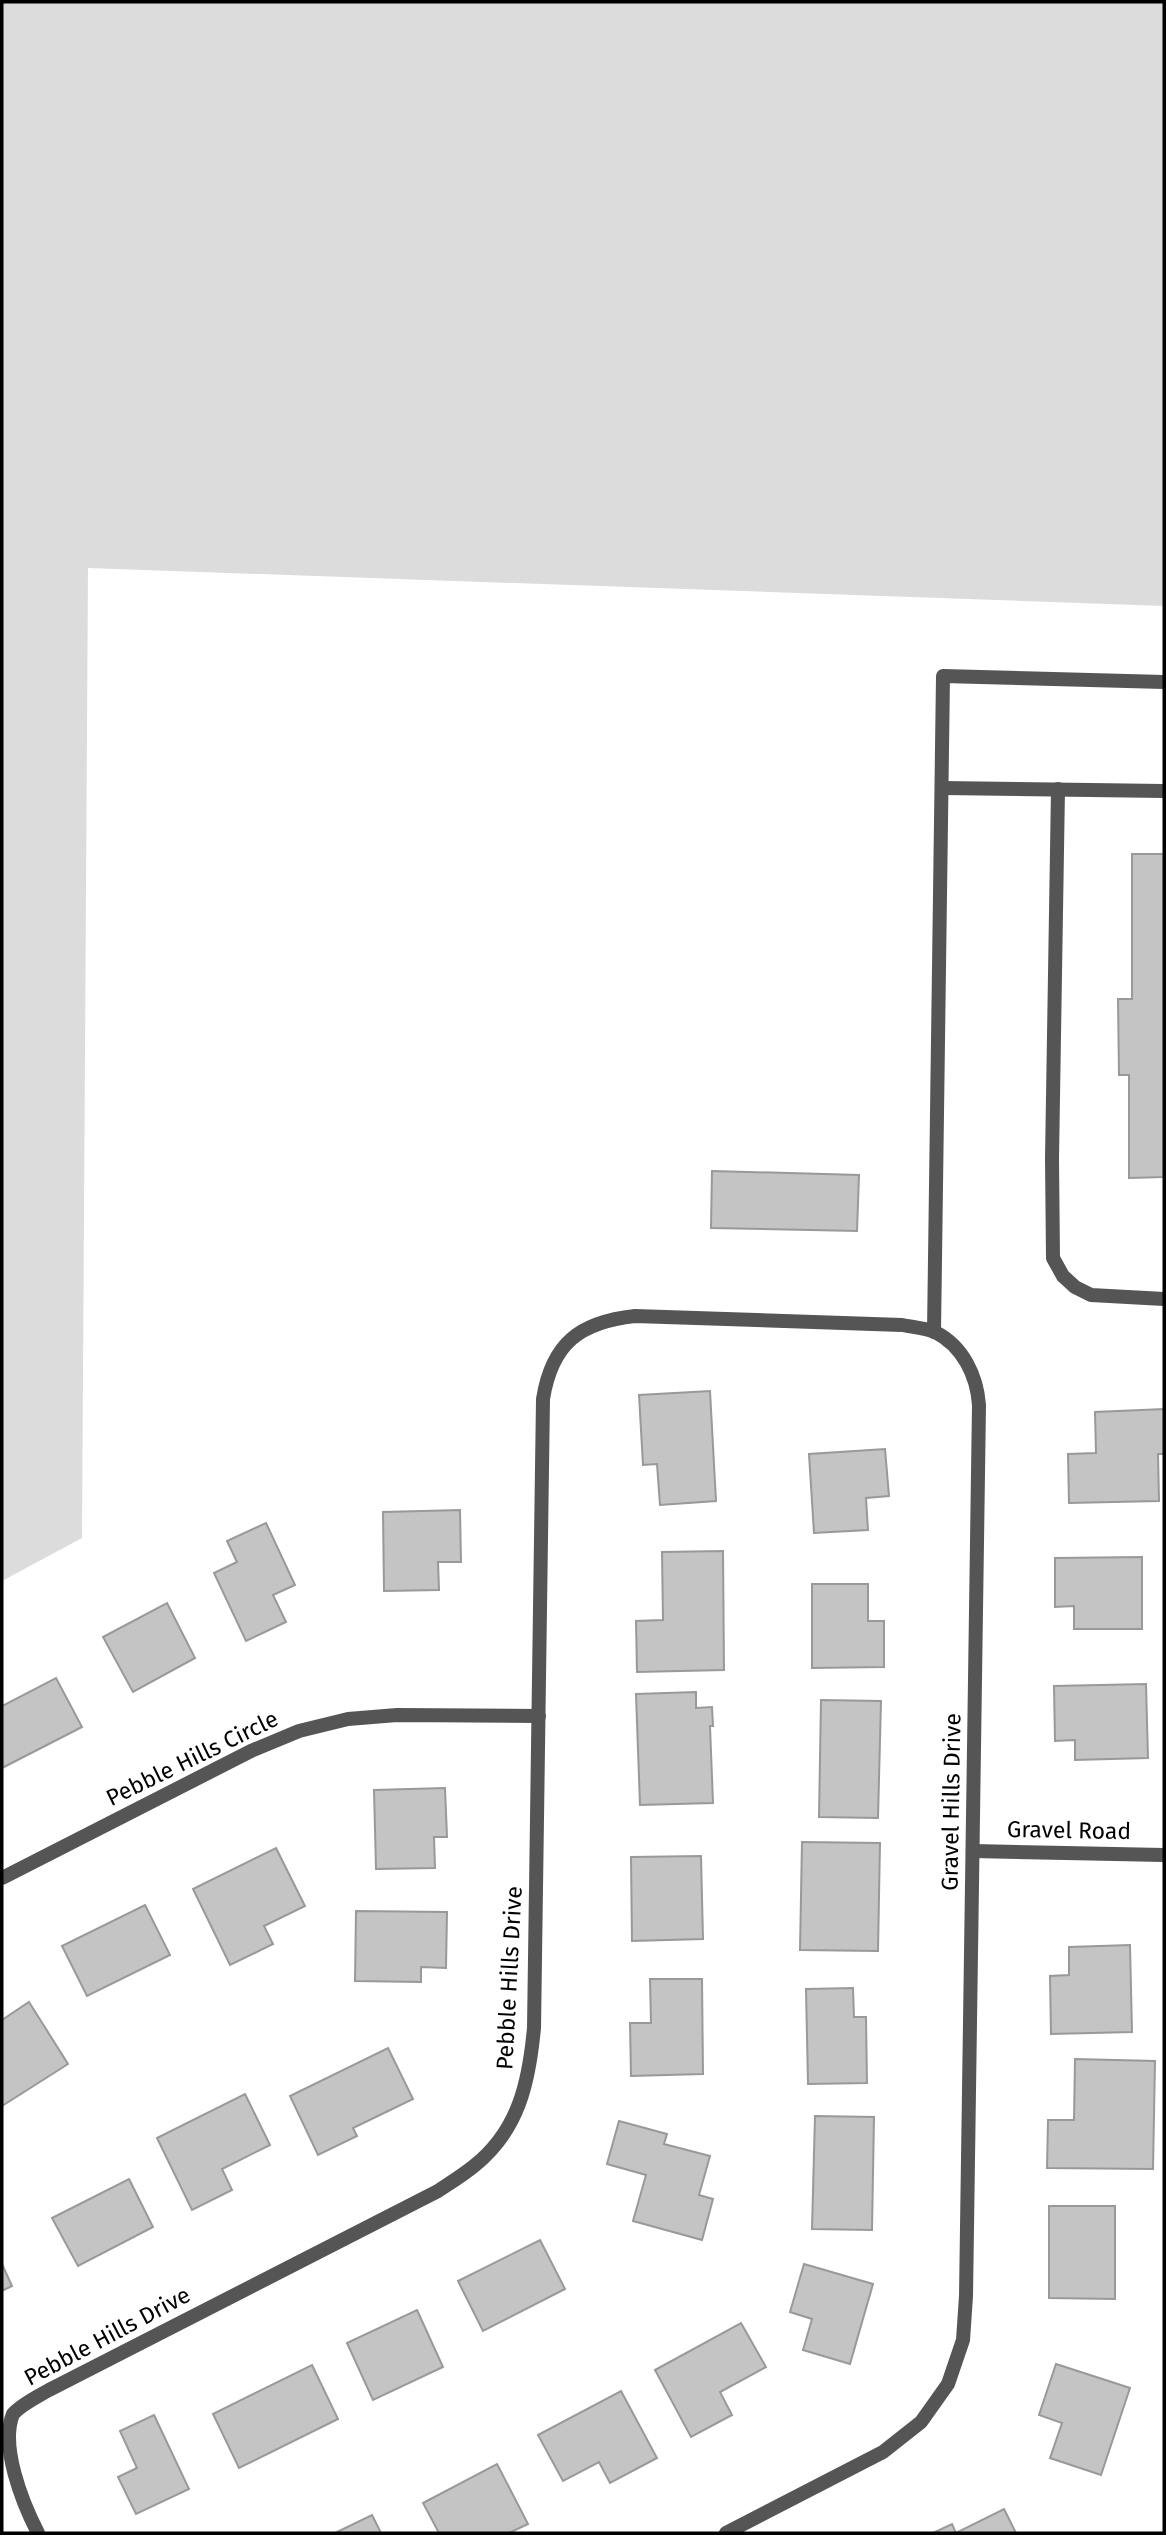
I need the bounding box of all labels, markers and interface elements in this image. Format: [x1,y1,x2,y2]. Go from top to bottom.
street label: Pebble Hills Circle [101,1704,283,1812]
street label: Gravel Hills Drive [935,1713,967,1891]
street label: Gravel Road [1007,1815,1131,1845]
street label: Pebble Hills Drive [490,1885,528,2071]
street label: Pebble Hills Drive [19,2280,195,2392]

